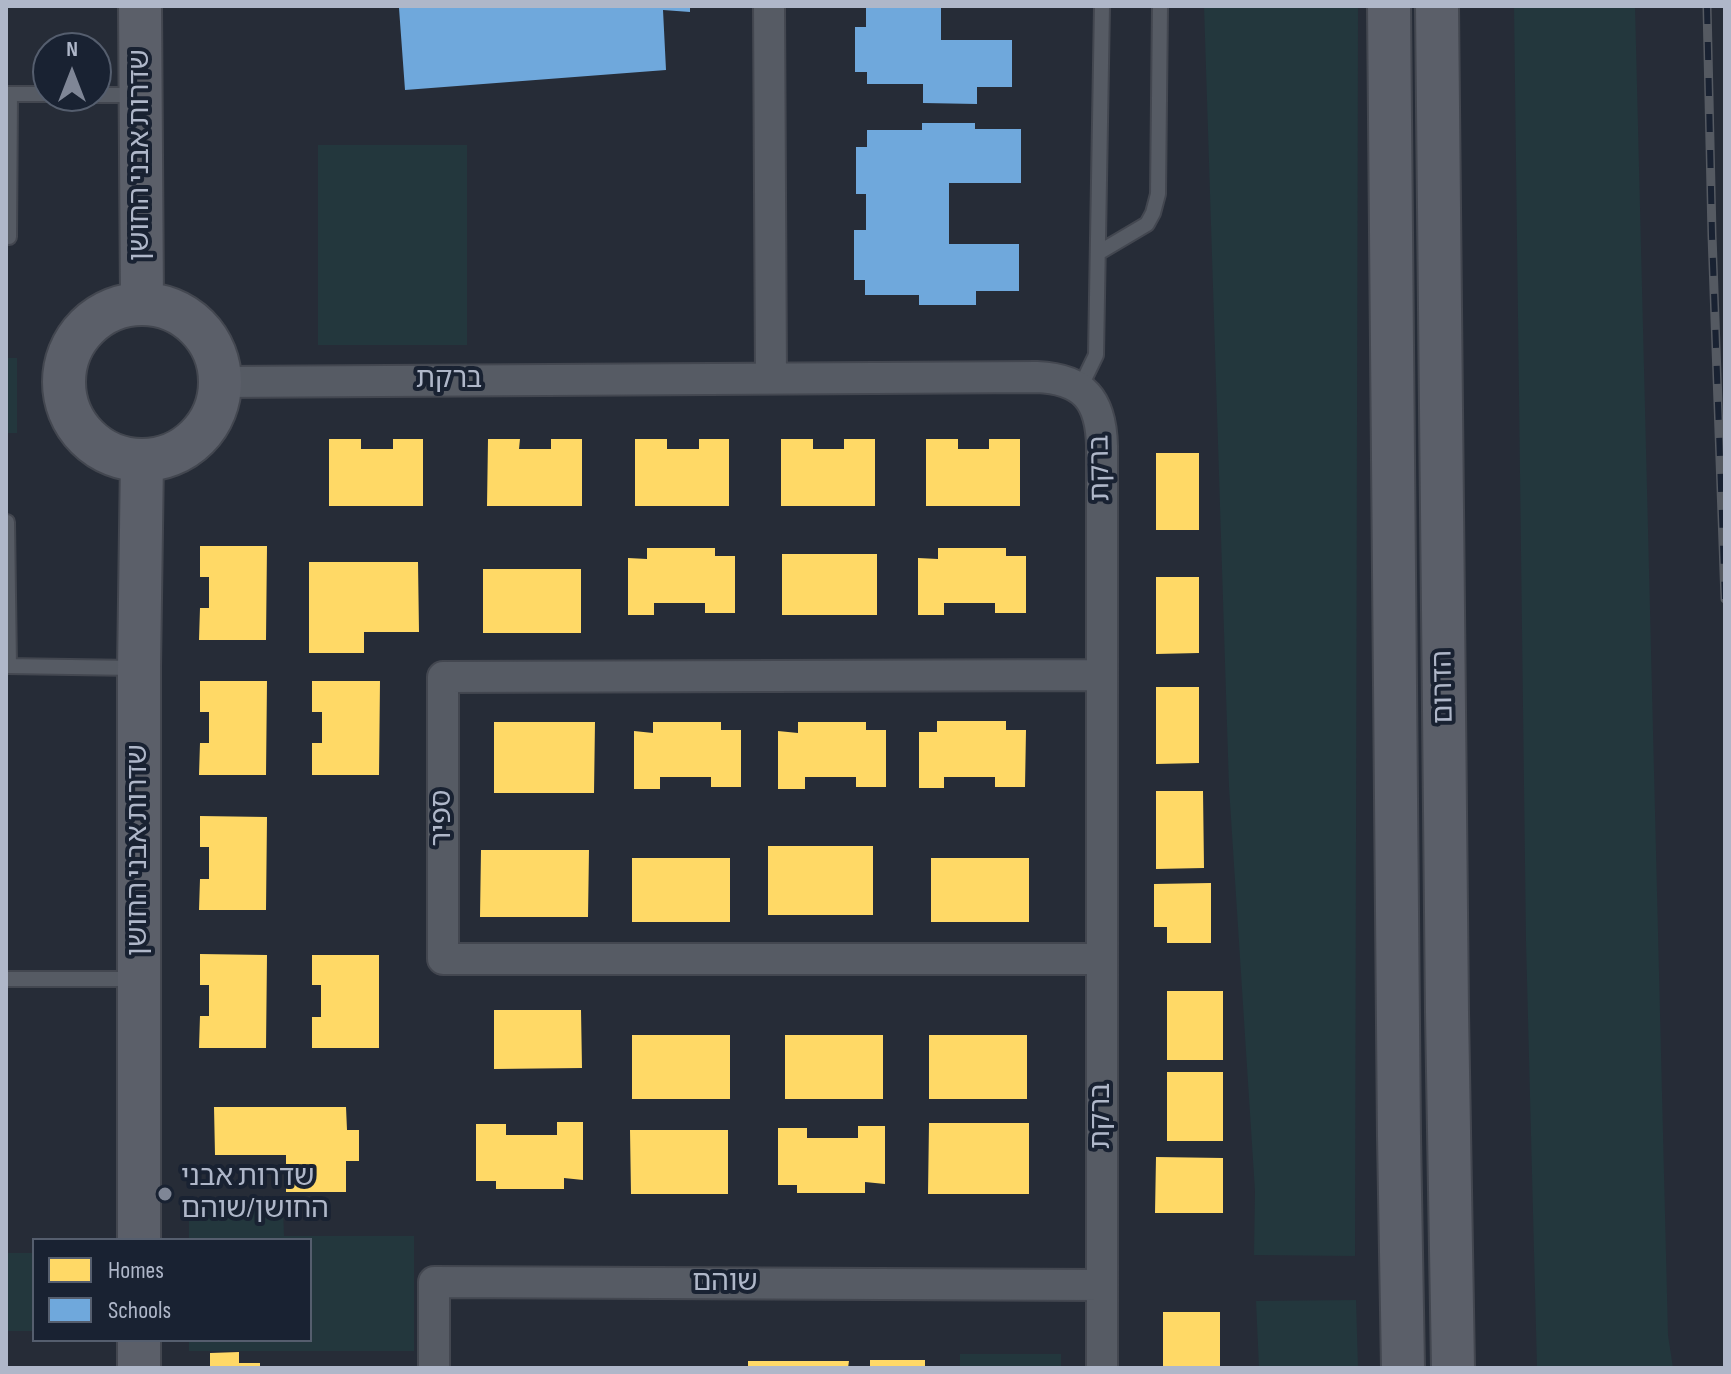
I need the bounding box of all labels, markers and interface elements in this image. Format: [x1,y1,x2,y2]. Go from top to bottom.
north arrow [32,32,112,112]
text: N [66,36,78,63]
street label: שדרות אבני החושן [124,49,158,261]
street label: ברקת [416,363,482,397]
street label: ברקת [1084,434,1118,502]
street label: הדרום [1427,650,1461,724]
street label: שדרות אבני החושן [122,744,156,956]
street label: ספיר [426,790,460,846]
street label: ברקת [1085,1083,1119,1149]
place label: שדרות אבני החושן/שוהם [181,1161,329,1227]
marker: שדרות אבני החושן/שוהם [156,1185,174,1203]
legend [32,1238,312,1342]
text: Homes [108,1256,164,1285]
street label: שוהם [692,1266,758,1300]
text: Schools [108,1296,171,1325]

